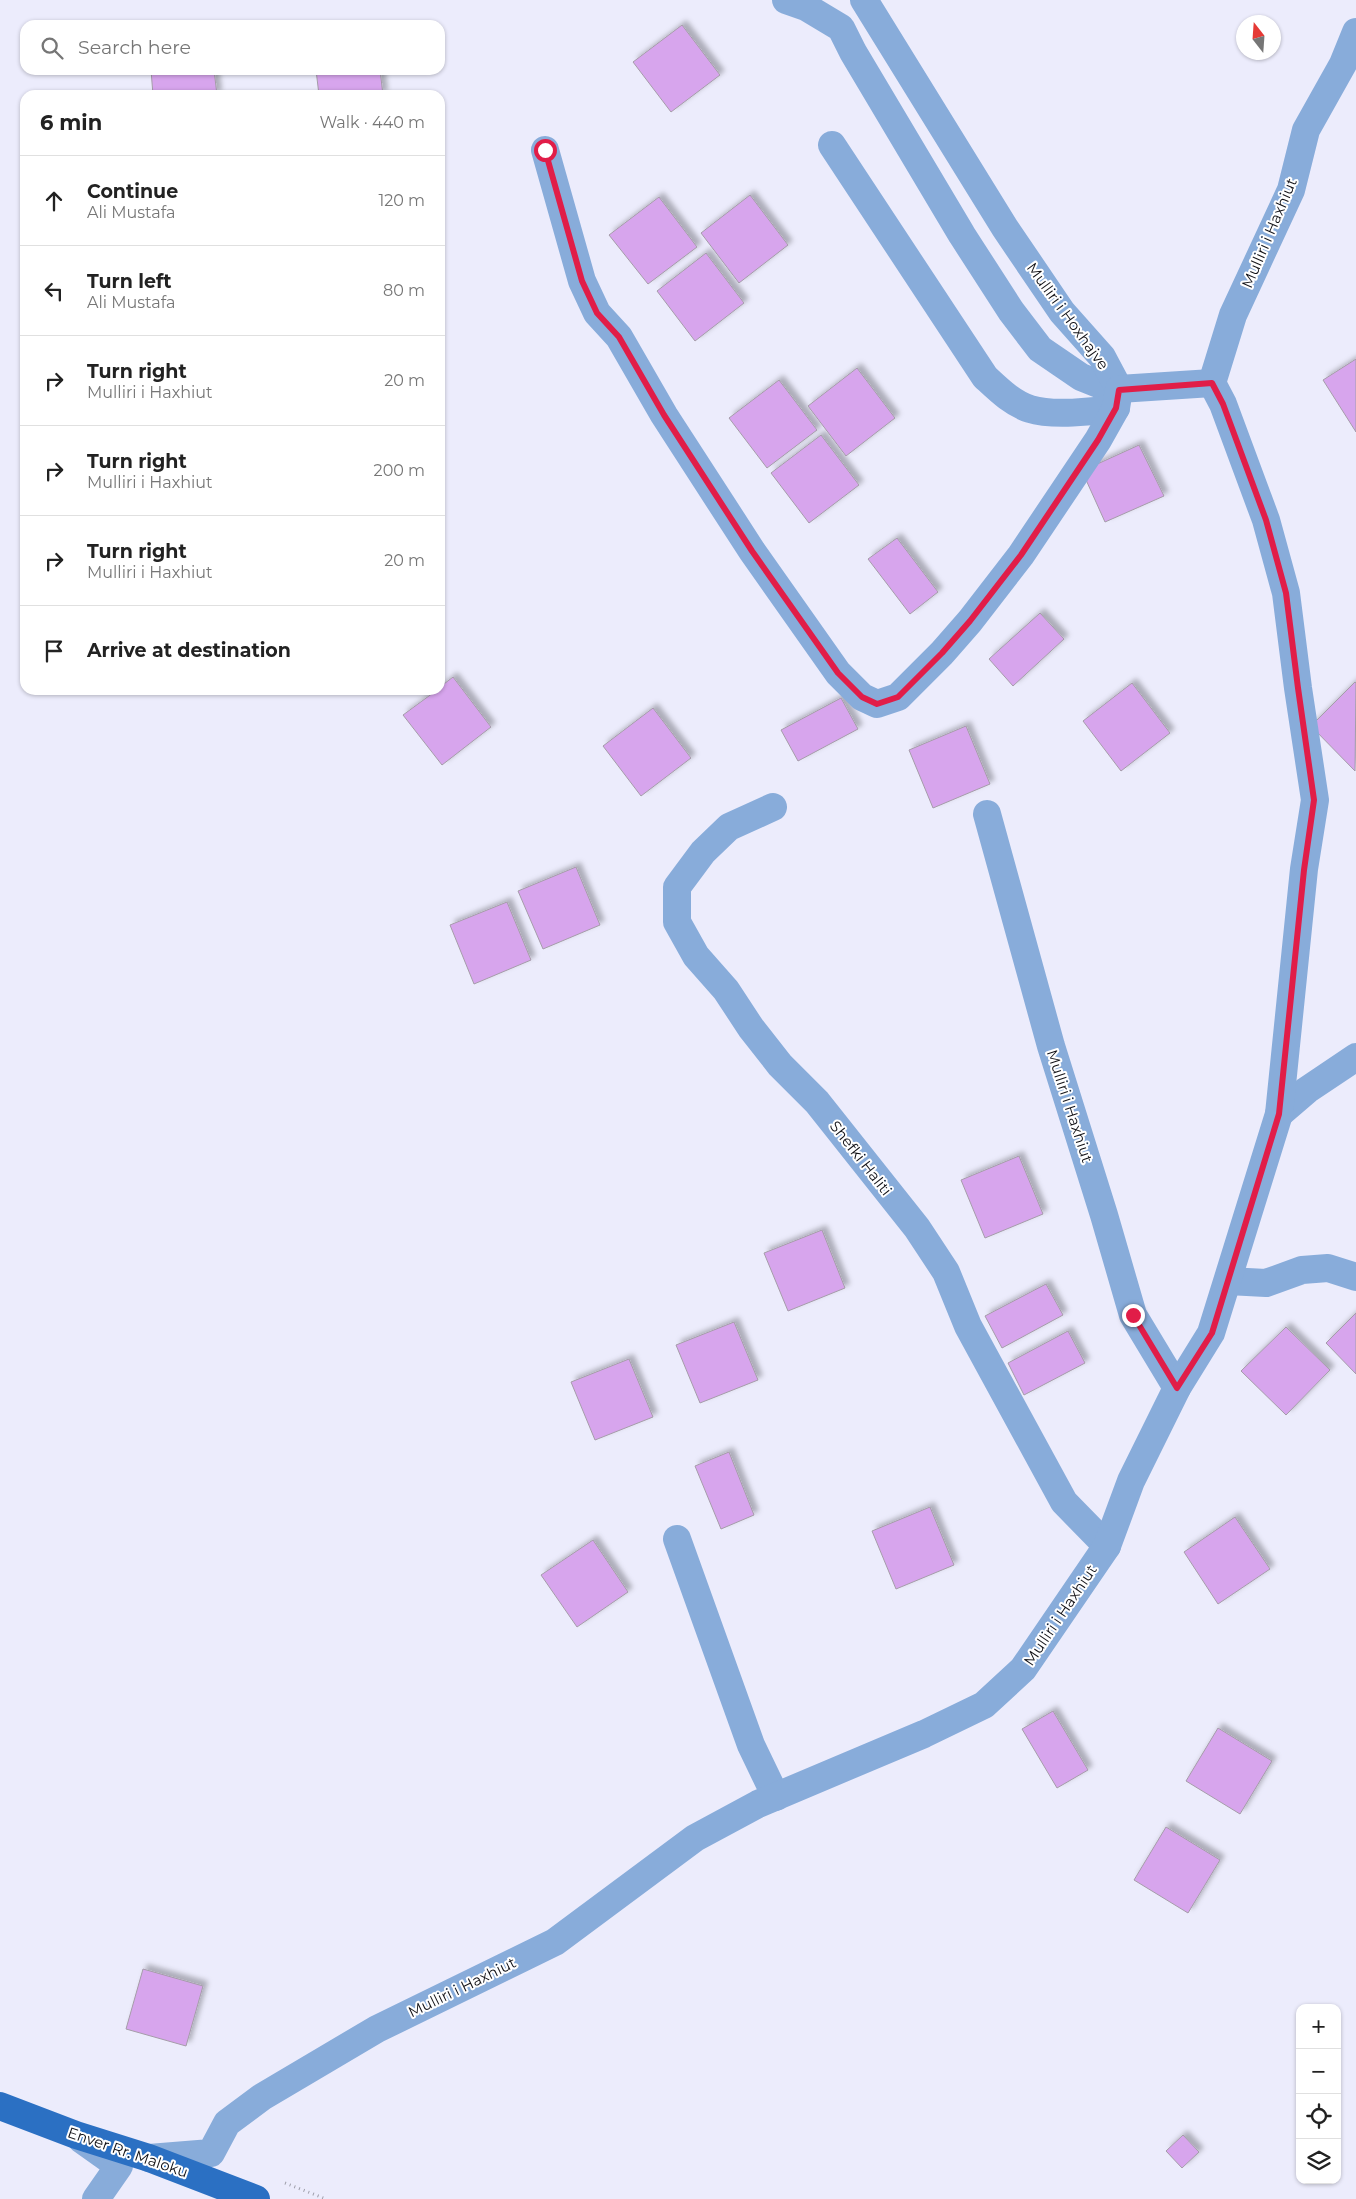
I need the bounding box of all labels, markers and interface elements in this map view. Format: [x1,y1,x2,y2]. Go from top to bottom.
north arrow [1236,15,1281,60]
search box [20,20,445,75]
icon: search [38,34,66,62]
text: Search here [78,36,191,59]
text: 6 min [40,110,102,135]
text: Walk · 440 m [319,113,425,132]
route start [534,139,557,162]
street label: Mulliri i Haxhiut [1237,175,1301,291]
text: Continue [87,180,178,203]
icon: ahead [40,187,68,215]
text: 120 m [378,191,425,210]
text: Ali Mustafa [87,203,175,222]
street label: Mulliri i Hoxhajve [1023,259,1113,373]
text: Turn left [87,270,172,293]
icon: left [40,277,68,305]
text: 80 m [383,281,425,300]
text: Ali Mustafa [87,293,175,312]
text: Turn right [87,360,187,383]
icon: right [40,367,68,395]
text: 20 m [384,371,425,390]
text: Mulliri i Haxhiut [87,383,213,402]
text: Turn right [87,450,187,473]
icon: right [40,457,68,485]
text: 200 m [374,461,425,480]
text: Mulliri i Haxhiut [87,473,213,492]
text: Turn right [87,540,187,563]
icon: right [40,547,68,575]
text: 20 m [384,551,425,570]
text: Mulliri i Haxhiut [87,563,213,582]
icon: arrive [40,637,68,665]
text: Arrive at destination [87,639,291,662]
street label: Mulliri i Haxhiut [1043,1047,1097,1165]
street label: Shefki Haliti [826,1117,896,1199]
route end [1122,1304,1145,1327]
street label: Mulliri i Haxhiut [1019,1561,1101,1669]
street label: Mulliri i Haxhiut [405,1953,519,2021]
map controls [1296,2004,1341,2184]
button: + [1296,2004,1341,2049]
button: − [1296,2049,1341,2094]
button: locate [1296,2094,1341,2139]
street label: Enver Rr. Maloku [65,2122,191,2182]
button: layers [1296,2139,1341,2184]

